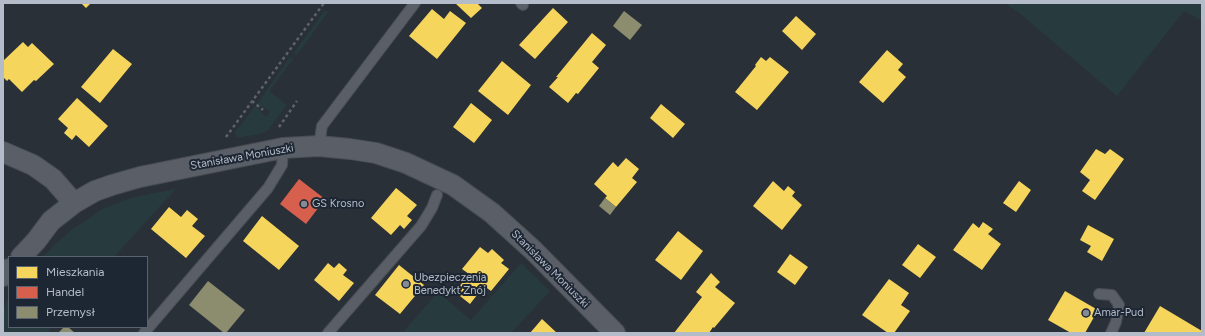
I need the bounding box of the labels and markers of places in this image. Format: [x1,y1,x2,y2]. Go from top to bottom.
place label: GS Krosno [312,197,364,211]
marker: GS Krosno [299,199,309,209]
place label: Ubezpieczenia Benedykt Znój [414,271,486,297]
marker: Ubezpieczenia Benedykt Znój [401,279,411,289]
place label: Amar-Pud [1094,306,1144,320]
marker: Amar-Pud [1081,308,1091,318]

